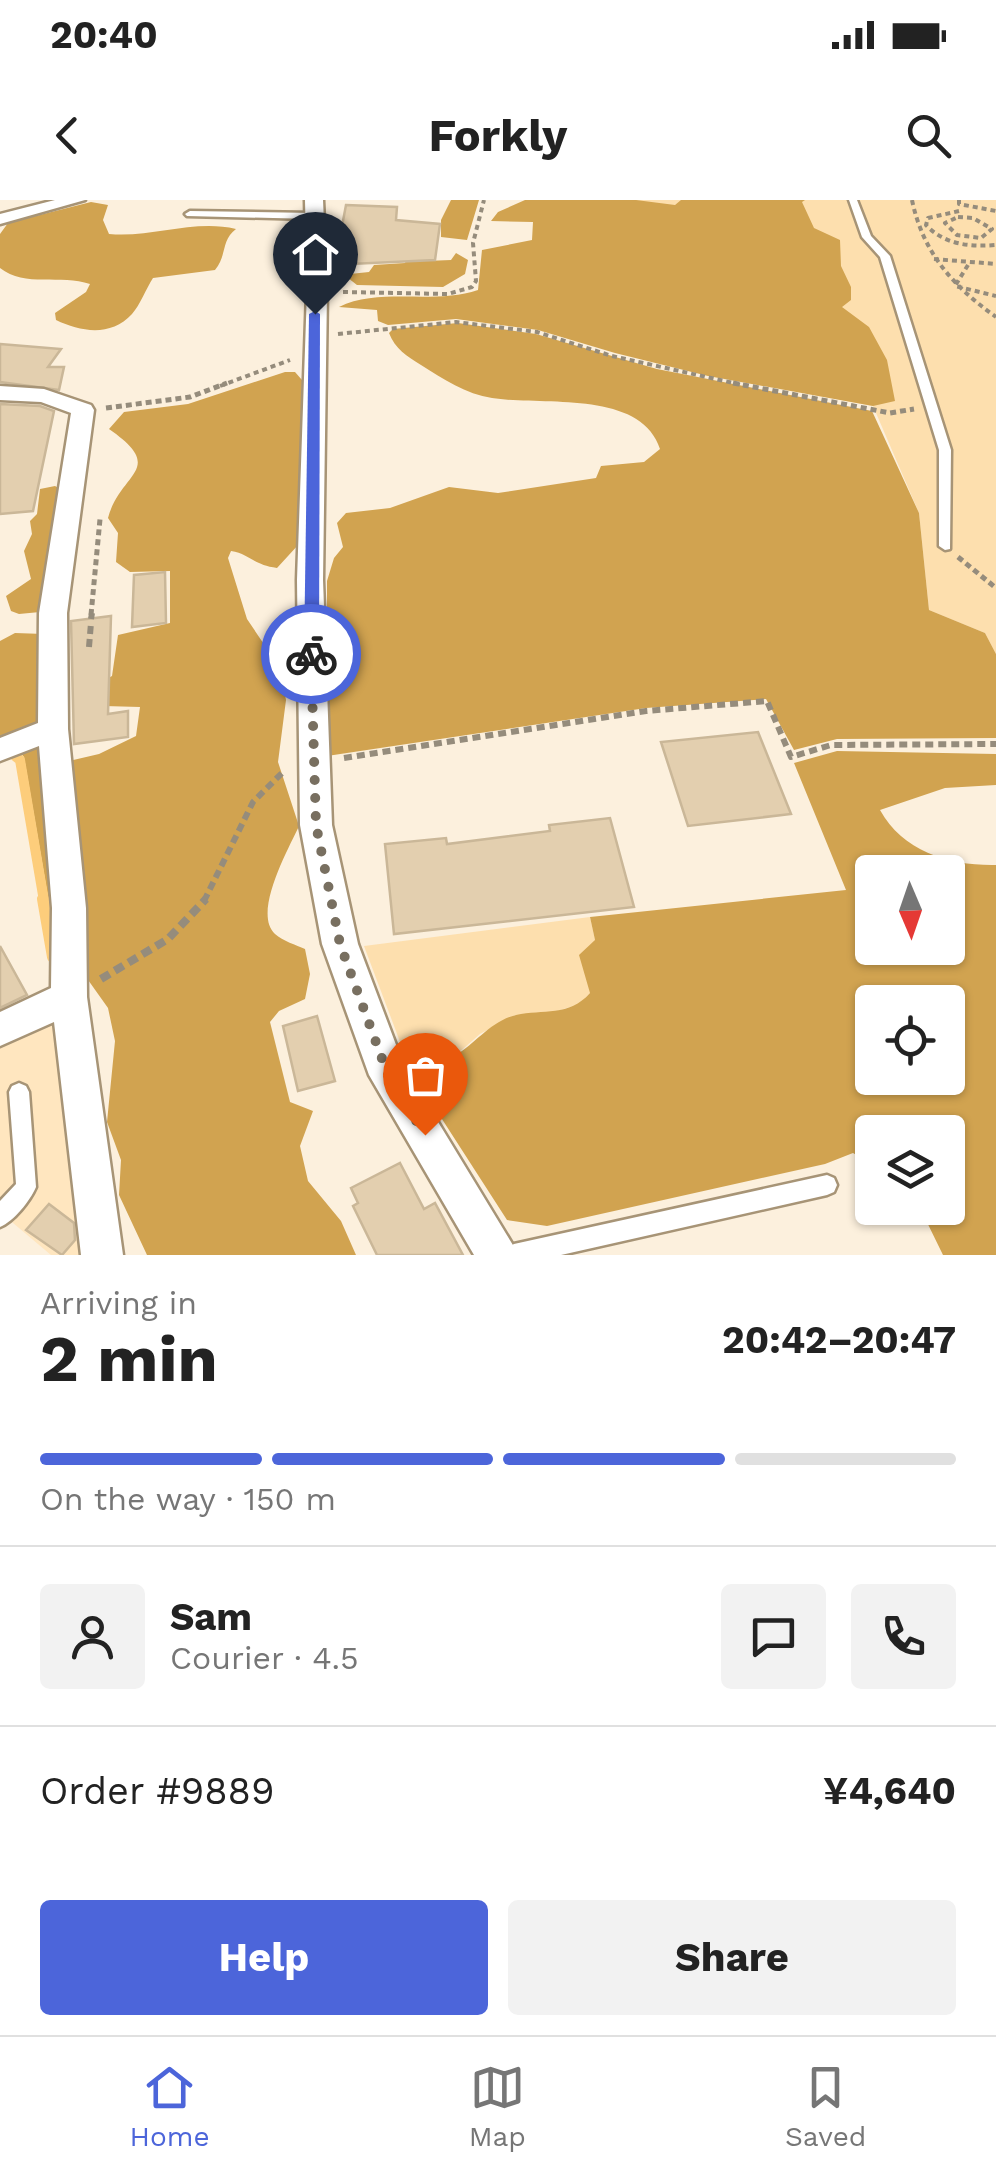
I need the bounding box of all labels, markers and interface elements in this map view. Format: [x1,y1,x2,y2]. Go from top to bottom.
text: 20:40 [50,13,158,57]
icon: back [40,108,95,163]
icon: search [901,108,956,163]
text: Forkly [429,109,567,162]
pin [273,212,358,315]
icon: home [288,227,343,282]
courier [261,604,361,704]
icon: bike [284,627,339,682]
north arrow [855,855,965,965]
map controls [855,855,965,1225]
button: locate [855,985,965,1095]
pin [383,1033,468,1136]
icon: bag [398,1048,453,1103]
button: layers [855,1115,965,1225]
text: Arriving in [40,1284,197,1322]
text: 20:42–20:47 [722,1318,956,1362]
text: 2 min [40,1321,218,1397]
text: On the way · 150 m [40,1480,336,1518]
button: person [40,1584,145,1689]
button: chat [721,1584,826,1689]
button: phone [851,1584,956,1689]
text: Sam [170,1595,252,1639]
text: Courier · 4.5 [170,1639,359,1677]
text: Order #9889 [40,1769,274,1813]
text: ¥4,640 [823,1769,956,1813]
button: Help [40,1900,488,2015]
button: Share [508,1900,956,2015]
tab: Home [130,2060,210,2153]
tab: Map [469,2060,526,2153]
tab: Saved [785,2060,866,2153]

